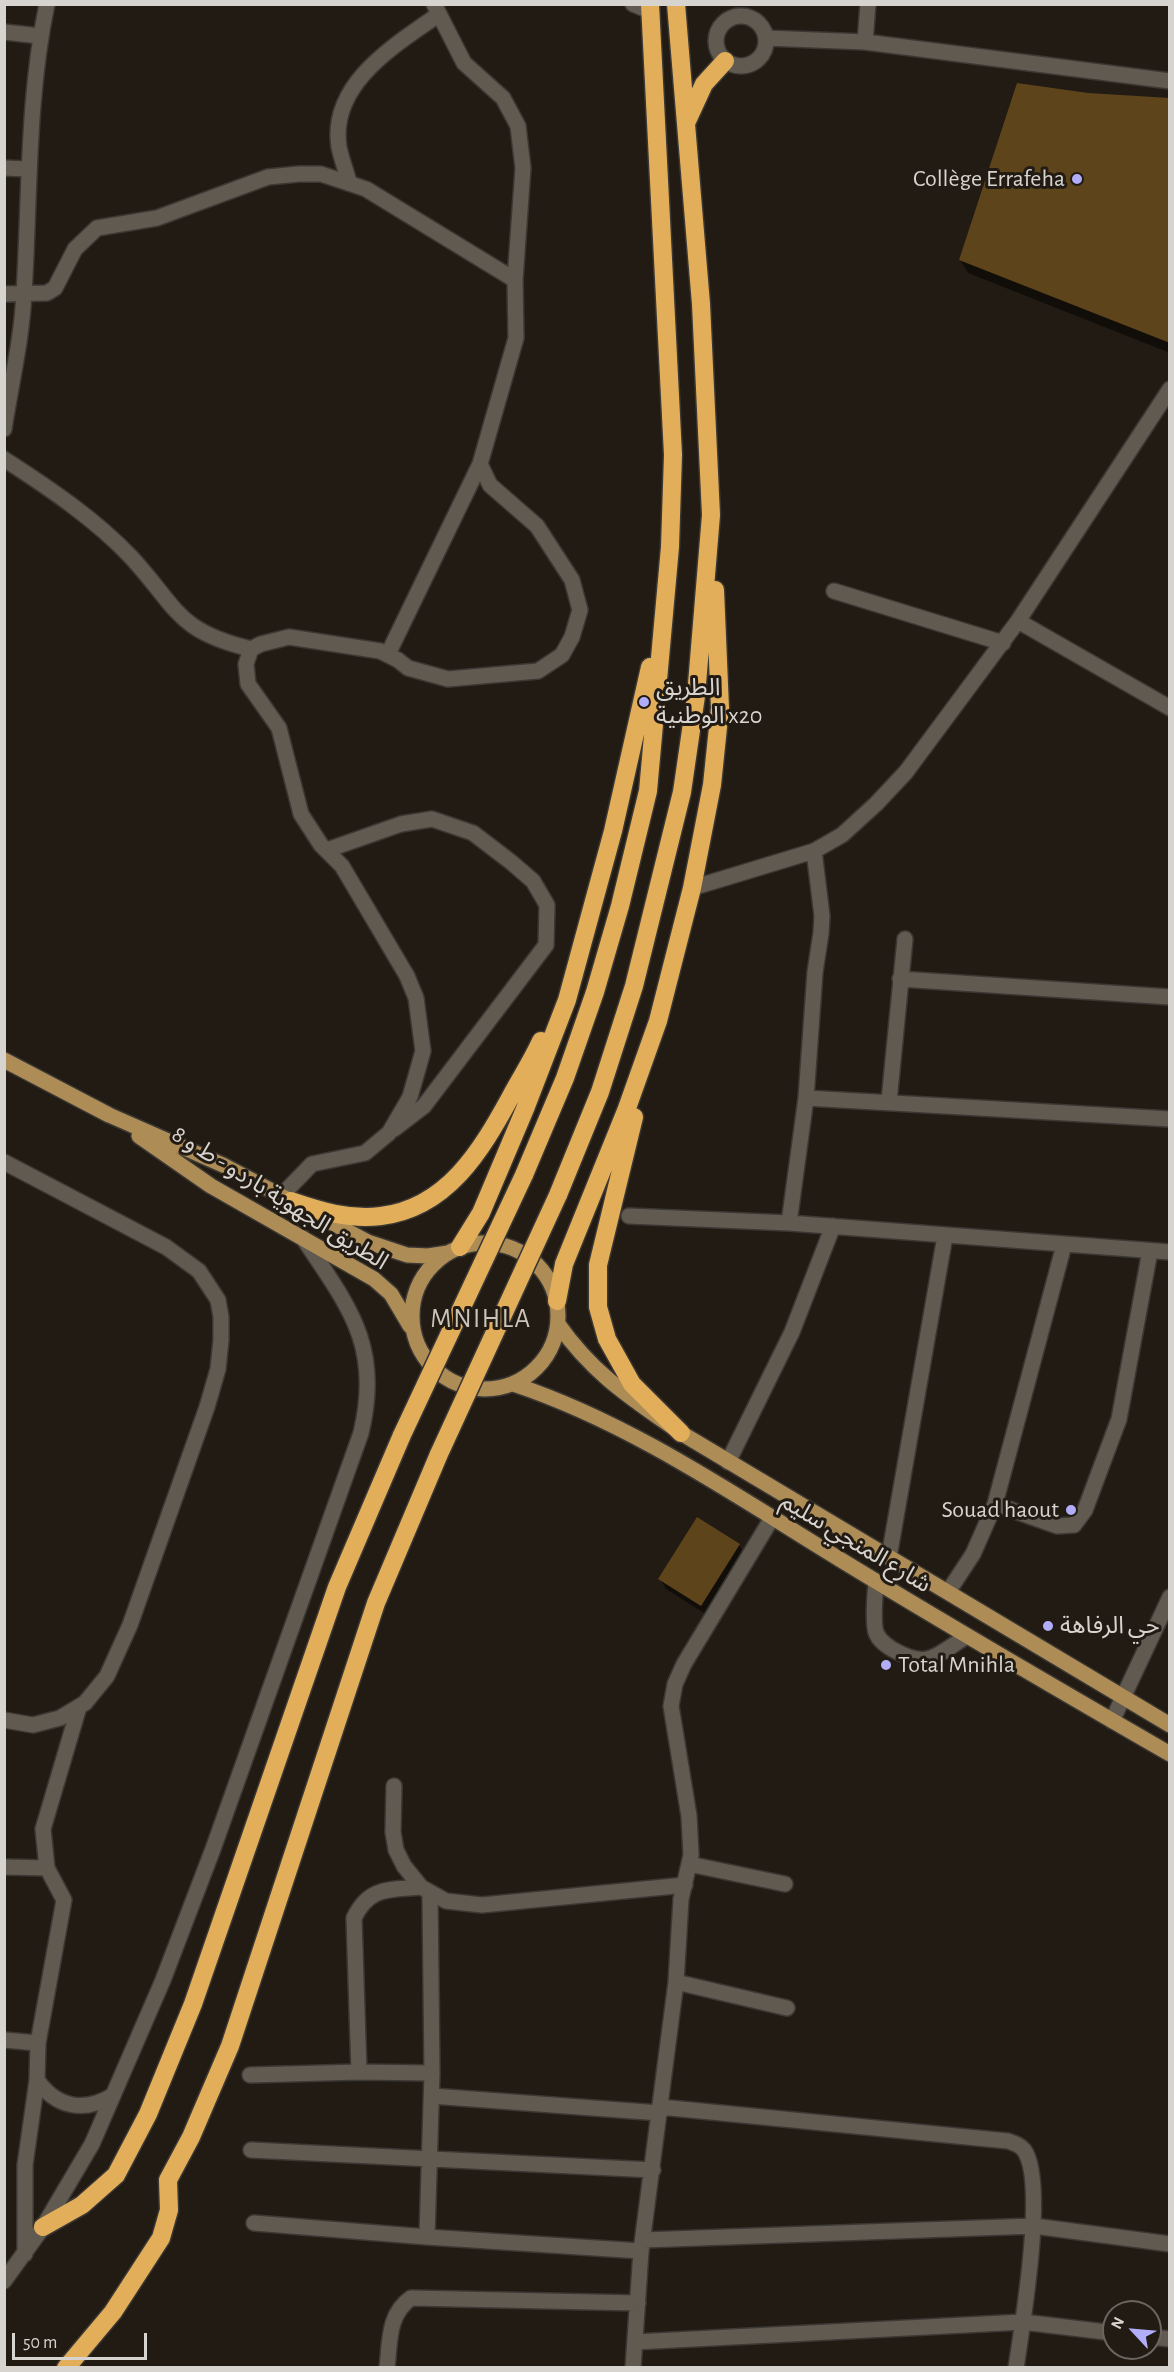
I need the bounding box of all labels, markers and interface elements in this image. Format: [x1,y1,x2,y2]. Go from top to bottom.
place label: Collège Errafeha [913,165,1065,193]
marker: Collège Errafeha [1070,172,1084,186]
place label: الطريق الوطنية x20 [656,674,762,730]
marker: الطريق الوطنية x20 [637,695,651,709]
street label: الطريق الجهوية باردو - ط و 8 [166,1120,394,1276]
district label: MNIHLA [430,1303,532,1335]
street label: شارع المنجي سليم [776,1487,936,1599]
place label: Souad haout [941,1496,1059,1524]
marker: Souad haout [1064,1503,1078,1517]
place label: حي الرفاهة [1060,1612,1160,1640]
marker: حي الرفاهة [1041,1619,1055,1633]
place label: Total Mnihla [898,1651,1015,1679]
marker: Total Mnihla [879,1658,893,1672]
north arrow [1102,2300,1162,2360]
text: N [1108,2314,1127,2331]
scale bar [15,2321,150,2359]
text: 50 m [23,2334,57,2352]

